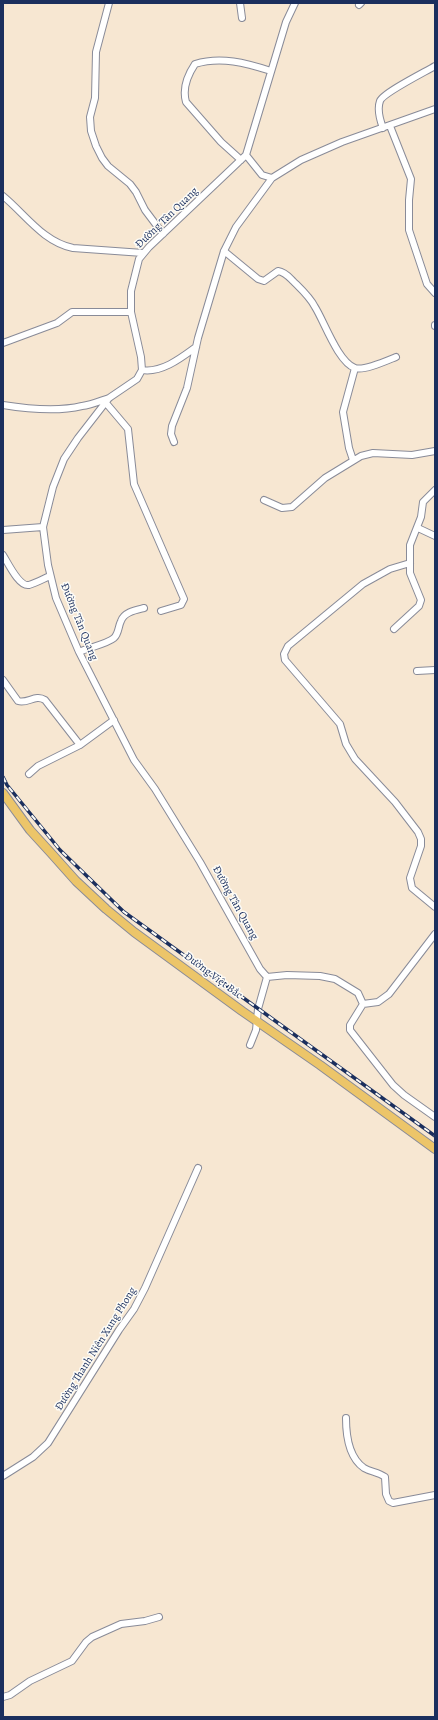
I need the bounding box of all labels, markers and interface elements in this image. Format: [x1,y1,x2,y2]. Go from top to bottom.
street label: Đường Tân Quang [133,185,201,251]
street label: Đường Tân Quang [57,581,101,663]
street label: Đường Tân Quang [209,864,261,942]
street label: Đường Việt Bắc [181,950,245,1002]
street label: Đường Thanh Niên Xung Phong [52,1285,140,1413]

